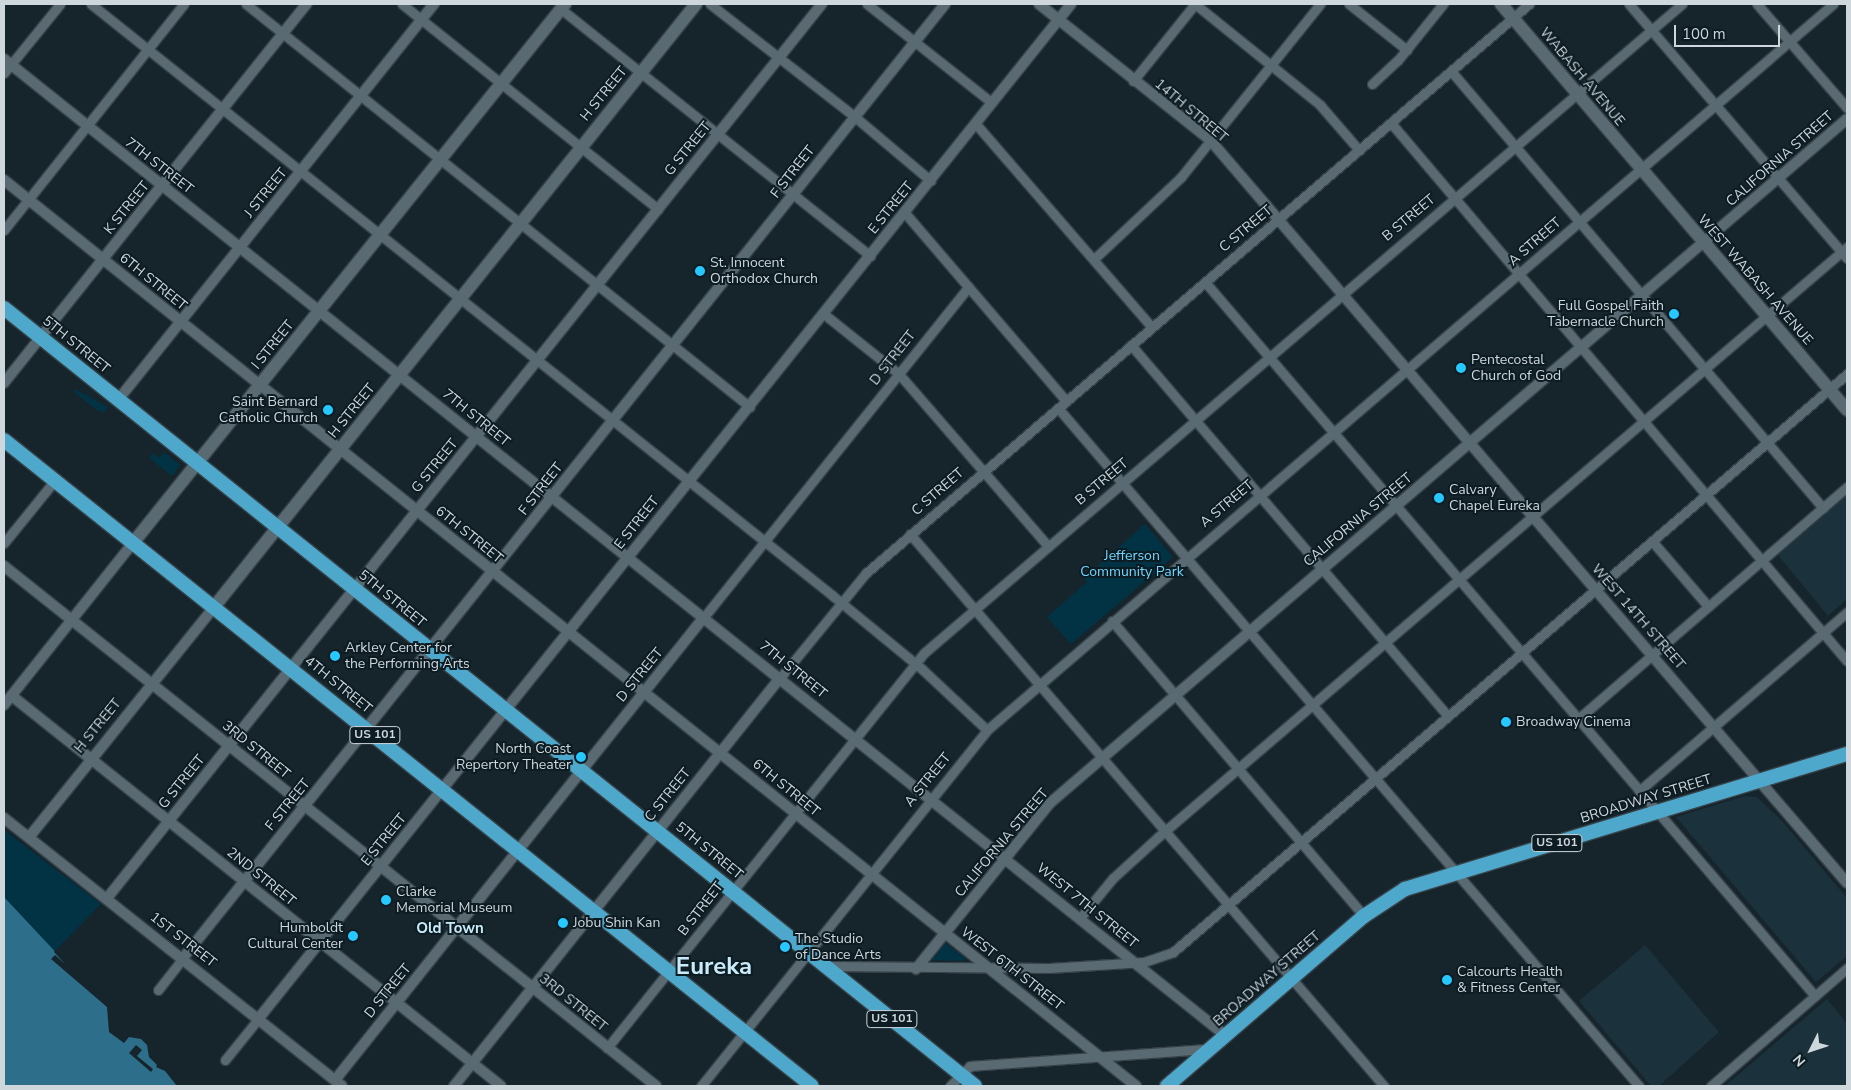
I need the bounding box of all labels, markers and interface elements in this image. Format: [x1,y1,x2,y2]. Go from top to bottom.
scale bar [1676,15,1782,47]
street label: WABASH AVENUE [1536,24,1628,130]
text: 100 m [1682,24,1726,44]
street label: H STREET [577,63,631,125]
street label: 14TH STREET [1151,76,1231,146]
street label: CALIFORNIA STREET [1723,108,1837,210]
street label: G STREET [661,119,715,179]
street label: 7TH STREET [122,134,196,198]
street label: F STREET [767,142,819,202]
street label: J STREET [241,165,291,221]
street label: K STREET [101,178,153,238]
street label: E STREET [865,178,917,238]
street label: B STREET [1379,191,1439,245]
street label: C STREET [1216,202,1276,256]
street label: WEST WABASH AVENUE [1694,211,1816,349]
street label: A STREET [1505,214,1565,270]
street label: 6TH STREET [116,250,190,314]
place label: St. Innocent Orthodox Church [710,255,818,288]
marker: St. Innocent Orthodox Church [694,265,706,277]
place label: Full Gospel Faith Tabernacle Church [1547,298,1664,331]
marker: Full Gospel Faith Tabernacle Church [1668,308,1680,320]
street label: 5TH STREET [39,313,113,377]
street label: I STREET [248,317,298,373]
street label: D STREET [866,327,920,389]
place label: Pentecostal Church of God [1471,352,1561,384]
marker: Pentecostal Church of God [1455,362,1467,374]
street label: H STREET [325,380,379,442]
street label: 7TH STREET [439,386,513,450]
place label: Saint Bernard Catholic Church [219,394,318,427]
marker: Saint Bernard Catholic Church [322,404,334,416]
street label: G STREET [408,436,462,496]
street label: B STREET [1072,455,1132,509]
street label: F STREET [515,459,567,519]
street label: C STREET [908,465,968,519]
street label: CALIFORNIA STREET [1300,470,1416,570]
street label: A STREET [1197,477,1257,531]
place label: Calvary Chapel Eureka [1449,482,1540,514]
marker: Calvary Chapel Eureka [1433,492,1445,504]
street label: E STREET [611,493,663,553]
street label: 6TH STREET [432,503,506,567]
park label: Jefferson Community Park [1080,548,1184,580]
street label: WEST 14TH STREET [1588,561,1688,673]
street label: 5TH STREET [355,567,429,631]
street label: 7TH STREET [756,638,830,702]
place label: Arkley Center for the Performing Arts [345,640,470,672]
street label: D STREET [613,645,667,705]
marker: Arkley Center for the Performing Arts [329,650,341,662]
street label: 4TH STREET [301,653,375,717]
street label: H STREET [71,695,125,757]
place label: Broadway Cinema [1516,714,1631,730]
marker: Broadway Cinema [1500,716,1512,728]
street label: 3RD STREET [219,718,293,782]
road number: US 101 [349,726,401,744]
place label: North Coast Repertory Theater [456,741,571,774]
street label: A STREET [901,750,955,810]
marker: North Coast Repertory Theater [575,751,587,763]
street label: G STREET [155,752,209,812]
street label: 6TH STREET [749,756,823,820]
street label: C STREET [641,765,695,825]
street label: BROADWAY STREET [1578,771,1714,827]
street label: F STREET [262,776,314,834]
street label: CALIFORNIA STREET [952,785,1052,901]
street label: E STREET [358,810,410,870]
street label: 5TH STREET [672,819,746,883]
road number: US 101 [1531,834,1583,852]
street label: 2ND STREET [223,844,299,910]
street label: WEST 7TH STREET [1033,860,1141,952]
street label: B STREET [675,879,727,939]
place label: Clarke Memorial Museum [396,884,512,916]
marker: Clarke Memorial Museum [380,894,392,906]
street label: 1ST STREET [146,909,220,971]
place label: Jobu Shin Kan [573,915,660,931]
marker: Jobu Shin Kan [557,917,569,929]
place label: Humboldt Cultural Center [247,920,343,952]
district label: Old Town [416,920,484,938]
street label: WEST 6TH STREET [957,924,1067,1014]
street label: BROADWAY STREET [1210,928,1324,1030]
marker: Humboldt Cultural Center [347,930,359,942]
place label: The Studio of Dance Arts [795,931,881,964]
marker: The Studio of Dance Arts [779,941,791,953]
district label: Eureka [676,953,752,981]
street label: D STREET [361,961,415,1021]
place label: Calcourts Health & Fitness Center [1457,964,1563,996]
street label: 3RD STREET [536,971,610,1035]
marker: Calcourts Health & Fitness Center [1441,974,1453,986]
road number: US 101 [866,1010,918,1028]
north arrow [1786,1025,1836,1075]
text: N [1789,1050,1810,1070]

